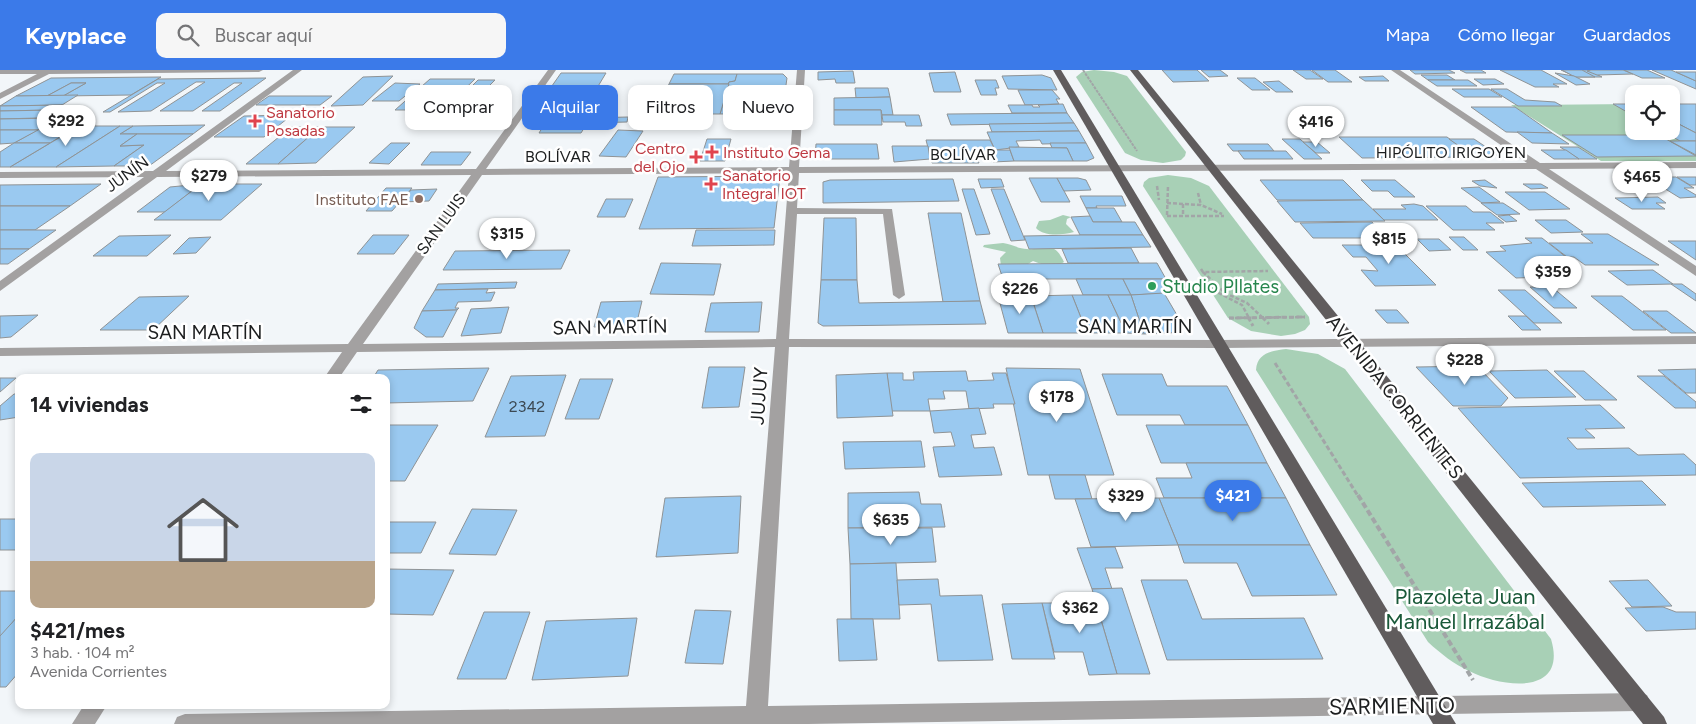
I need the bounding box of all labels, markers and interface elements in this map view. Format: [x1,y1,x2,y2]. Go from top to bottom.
search box [156,13,506,58]
text: Keyplace [25,21,126,50]
icon: search [174,21,202,49]
text: Buscar aquí [214,24,312,47]
text: Mapa [1385,24,1430,46]
text: Cómo llegar [1458,24,1555,46]
text: Guardados [1583,24,1671,46]
chip: Comprar [405,85,512,130]
chip: Alquilar [522,85,618,130]
chip: Filtros [628,85,713,130]
chip: Nuevo [723,85,813,130]
map controls [1625,85,1680,140]
button: locate [1625,85,1680,140]
place label: Sanatorio Posadas [266,103,335,140]
pin: $292 [36,104,96,147]
pin: $416 [1286,106,1346,148]
text: $292 [48,111,84,130]
text: $416 [1298,112,1334,131]
marker: Sanatorio Posadas [248,114,262,128]
place label: Centro del Ojo [633,139,685,176]
place label: Instituto Gema [723,143,830,162]
street label: HIPÓLITO IRIGOYEN [1376,143,1526,162]
marker: Instituto Gema [705,145,719,159]
street label: BOLÍVAR [930,145,996,164]
street label: BOLÍVAR [525,147,591,166]
marker: Centro del Ojo [689,150,703,164]
street label: JUNÍN [102,152,152,196]
pin: $279 [179,160,239,202]
pin: $465 [1612,160,1672,203]
text: $279 [191,166,227,185]
place label: Sanatorio Integral IOT [722,166,806,203]
text: $465 [1623,167,1661,186]
marker: Sanatorio Integral IOT [704,177,718,191]
place label: Instituto FAE [315,190,409,209]
street label: SAN LUIS [413,190,470,258]
marker: Instituto FAE [413,193,425,205]
pin: $315 [477,218,537,260]
pin: $815 [1359,222,1419,265]
text: $315 [490,224,524,243]
text: $815 [1372,229,1406,248]
pin: $359 [1523,256,1583,298]
text: $359 [1535,262,1571,281]
pin: $226 [990,272,1050,315]
place label: Studio PIlates [1162,275,1279,298]
text: $226 [1002,279,1038,298]
marker: Studio PIlates [1146,280,1158,292]
street label: AVENIDA CORRIENTES [1322,311,1468,483]
street label: SAN MARTÍN [552,314,668,340]
street label: SAN MARTÍN [1077,315,1193,338]
street label: SAN MARTÍN [147,321,263,344]
pin: $228 [1435,344,1495,386]
text: $228 [1446,350,1484,369]
street label: JUJUY [746,366,773,426]
pin: $178 [1027,380,1087,423]
text: $178 [1040,387,1074,406]
icon: filters [347,390,375,418]
text: 14 viviendas [30,392,149,417]
house number: 2342 [509,397,545,416]
pin: $329 [1096,480,1156,522]
pin: $421 [1203,480,1263,522]
icon: home [158,485,248,575]
text: $329 [1108,486,1144,505]
text: $421 [1215,486,1251,505]
pin: $635 [861,504,921,546]
text: $635 [873,510,909,529]
park label: Plazoleta Juan Manuel Irrazábal [1385,583,1545,635]
pin: $362 [1050,592,1110,634]
text: $362 [1062,598,1098,617]
text: $421/mes [30,618,125,643]
text: 3 hab. · 104 m² [30,643,135,662]
text: Avenida Corrientes [30,662,167,681]
street label: SARMIENTO [1329,691,1455,721]

